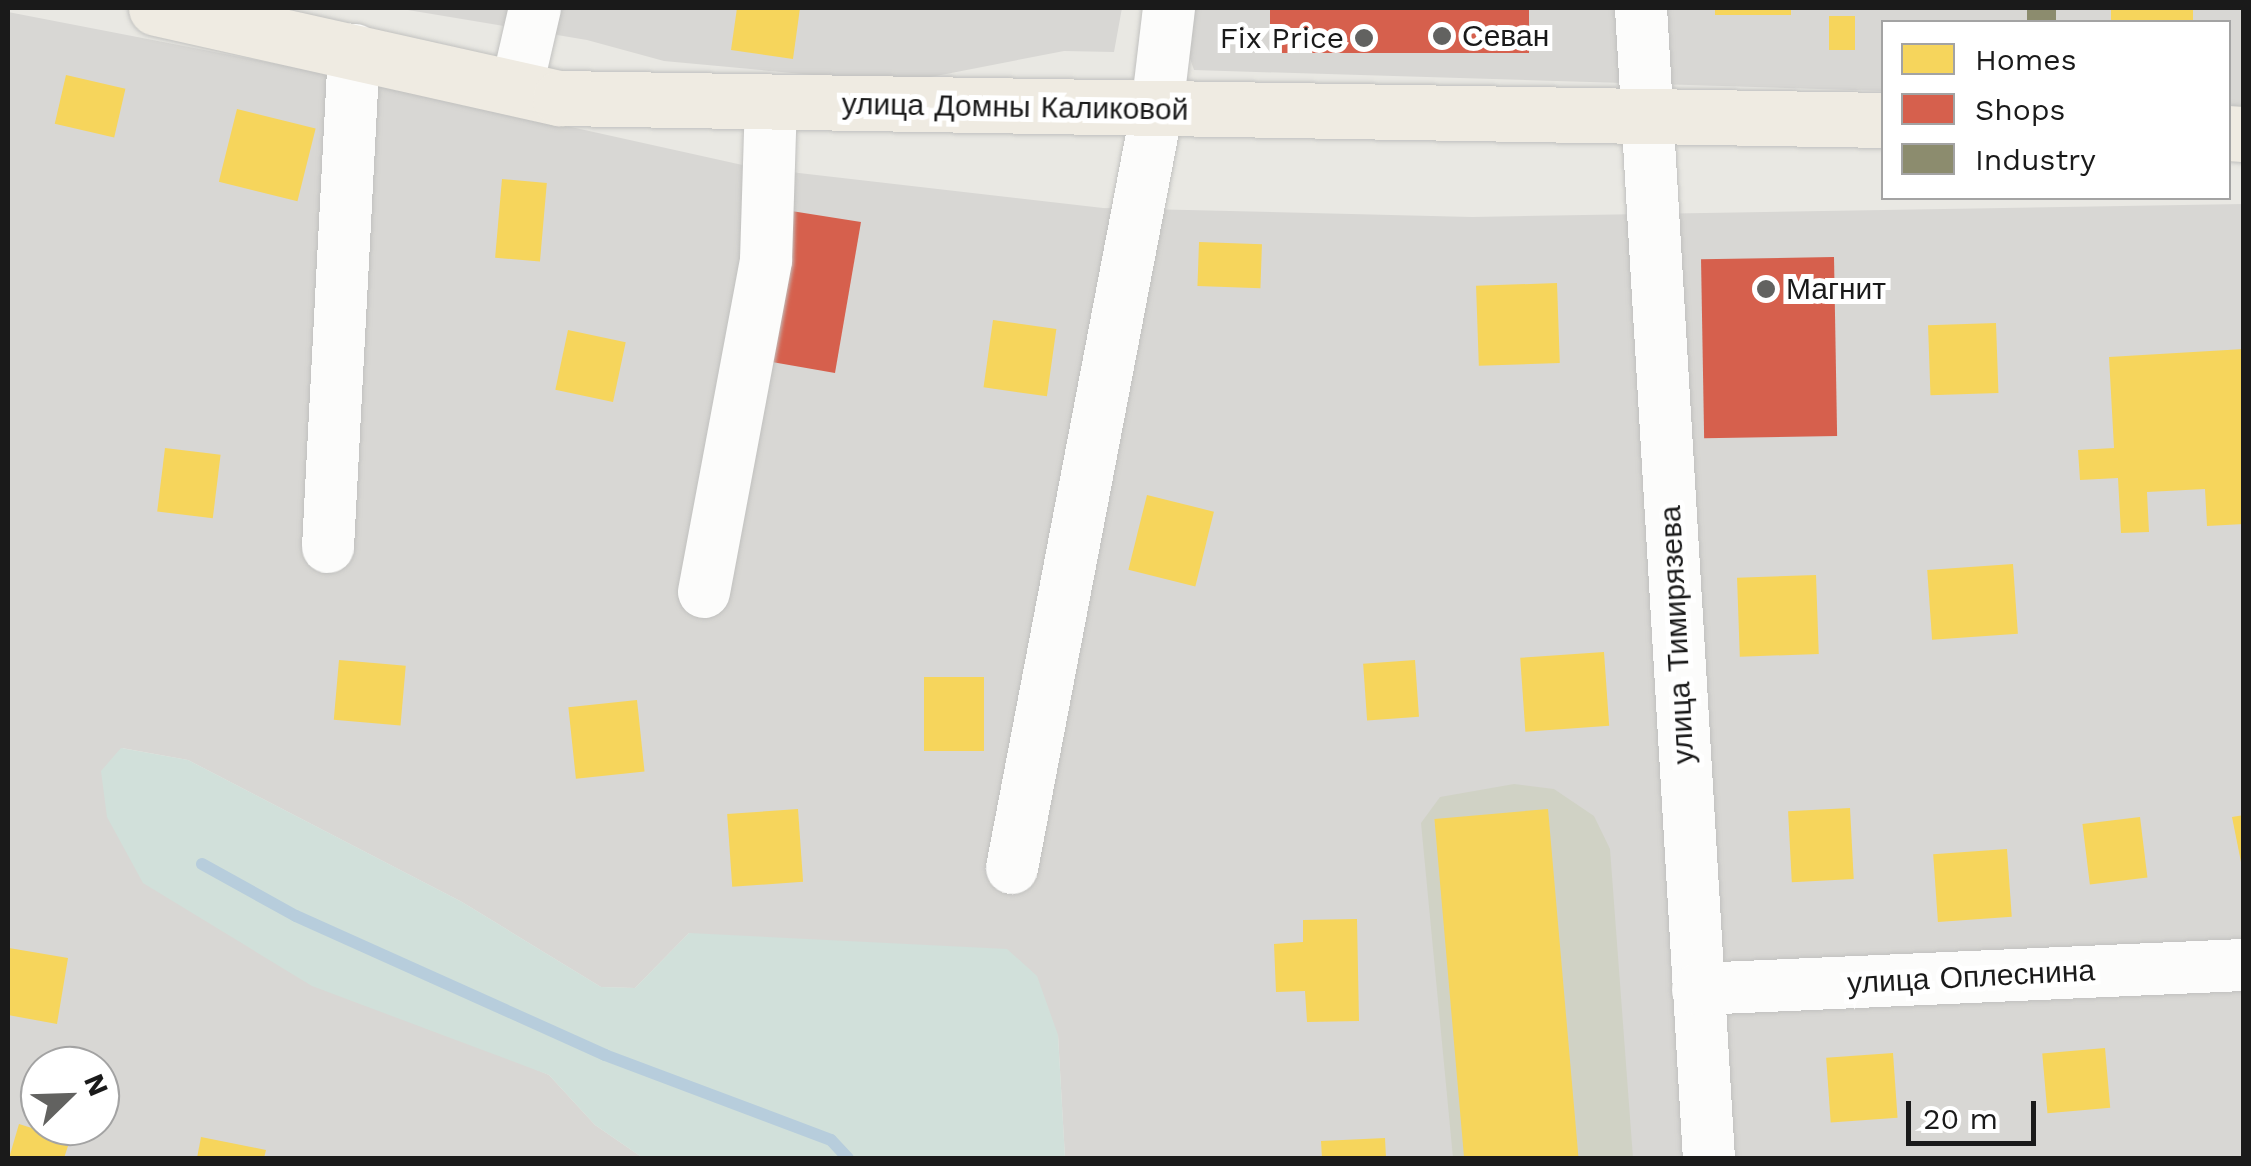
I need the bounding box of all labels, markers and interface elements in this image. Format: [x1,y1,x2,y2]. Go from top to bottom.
place label: Севан [1462,18,1549,54]
place label: Fix Price [1219,20,1344,56]
legend [1881,20,2231,200]
marker: Севан [1431,25,1453,47]
marker: Fix Price [1353,27,1375,49]
text: Homes [1975,42,2077,77]
street label: улица Домны Каликовой [841,86,1189,128]
text: Shops [1975,92,2065,127]
text: Industry [1975,142,2096,177]
place label: Магнит [1786,271,1886,307]
marker: Магнит [1755,278,1777,300]
street label: улица Тимирязева [1652,505,1702,765]
street label: улица Оплеснина [1846,953,2096,1001]
north arrow [20,1046,120,1146]
text: N [77,1069,115,1101]
scale bar [1911,1081,2041,1143]
text: 20 m [1923,1101,1998,1136]

